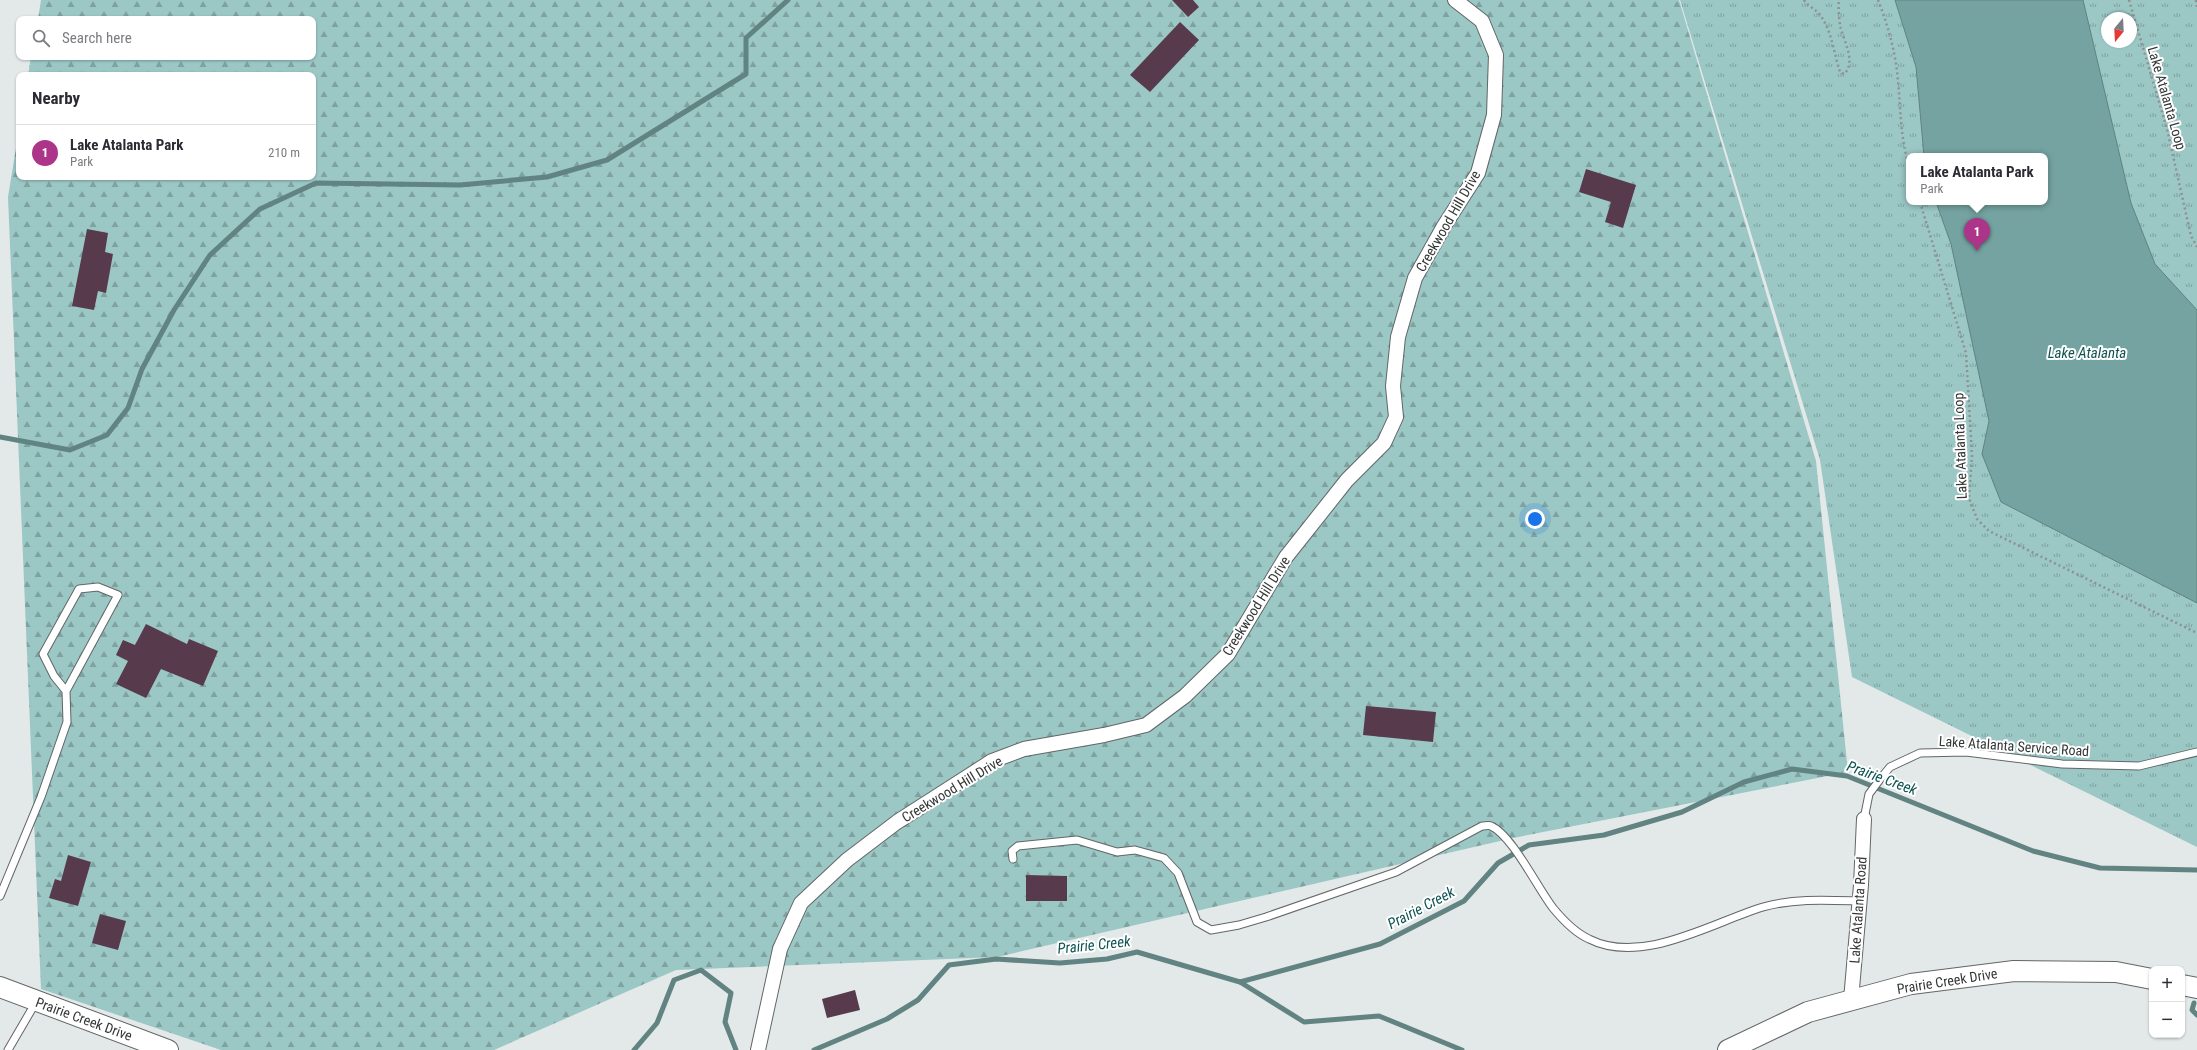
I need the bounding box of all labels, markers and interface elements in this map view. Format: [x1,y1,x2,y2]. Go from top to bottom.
north arrow [2101,12,2137,48]
search box [16,16,316,60]
icon: search [30,27,52,49]
text: Search here [62,29,132,47]
street label: Lake Atalanta Loop [2145,45,2189,151]
text: Nearby [32,88,80,108]
text: Lake Atalanta Park [70,136,183,154]
text: 1 [42,145,48,160]
text: 210 m [268,145,300,160]
popup [1906,153,2048,205]
text: Park [70,154,93,169]
text: Lake Atalanta Park [1920,163,2034,181]
street label: Creekwood Hill Drive [1412,167,1484,274]
text: Park [1920,181,1943,196]
pin: 1 [1964,218,1990,251]
water label: Lake Atalanta [2048,344,2126,362]
street label: Lake Atalanta Loop [1950,392,1970,499]
your location [1525,509,1545,529]
street label: Creekwood Hill Drive [1219,553,1293,659]
street label: Lake Atalanta Service Road [1938,733,2090,759]
street label: Creekwood Hill Drive [899,752,1005,825]
water label: Prairie Creek [1845,757,1920,799]
street label: Lake Atalanta Road [1846,856,1870,964]
water label: Prairie Creek [1384,883,1458,933]
water label: Prairie Creek [1057,932,1132,958]
street label: Prairie Creek Drive [1896,965,1999,997]
map controls [2149,966,2185,1038]
button: + [2149,966,2185,1002]
street label: Prairie Creek Drive [34,994,135,1044]
button: − [2149,1002,2185,1038]

